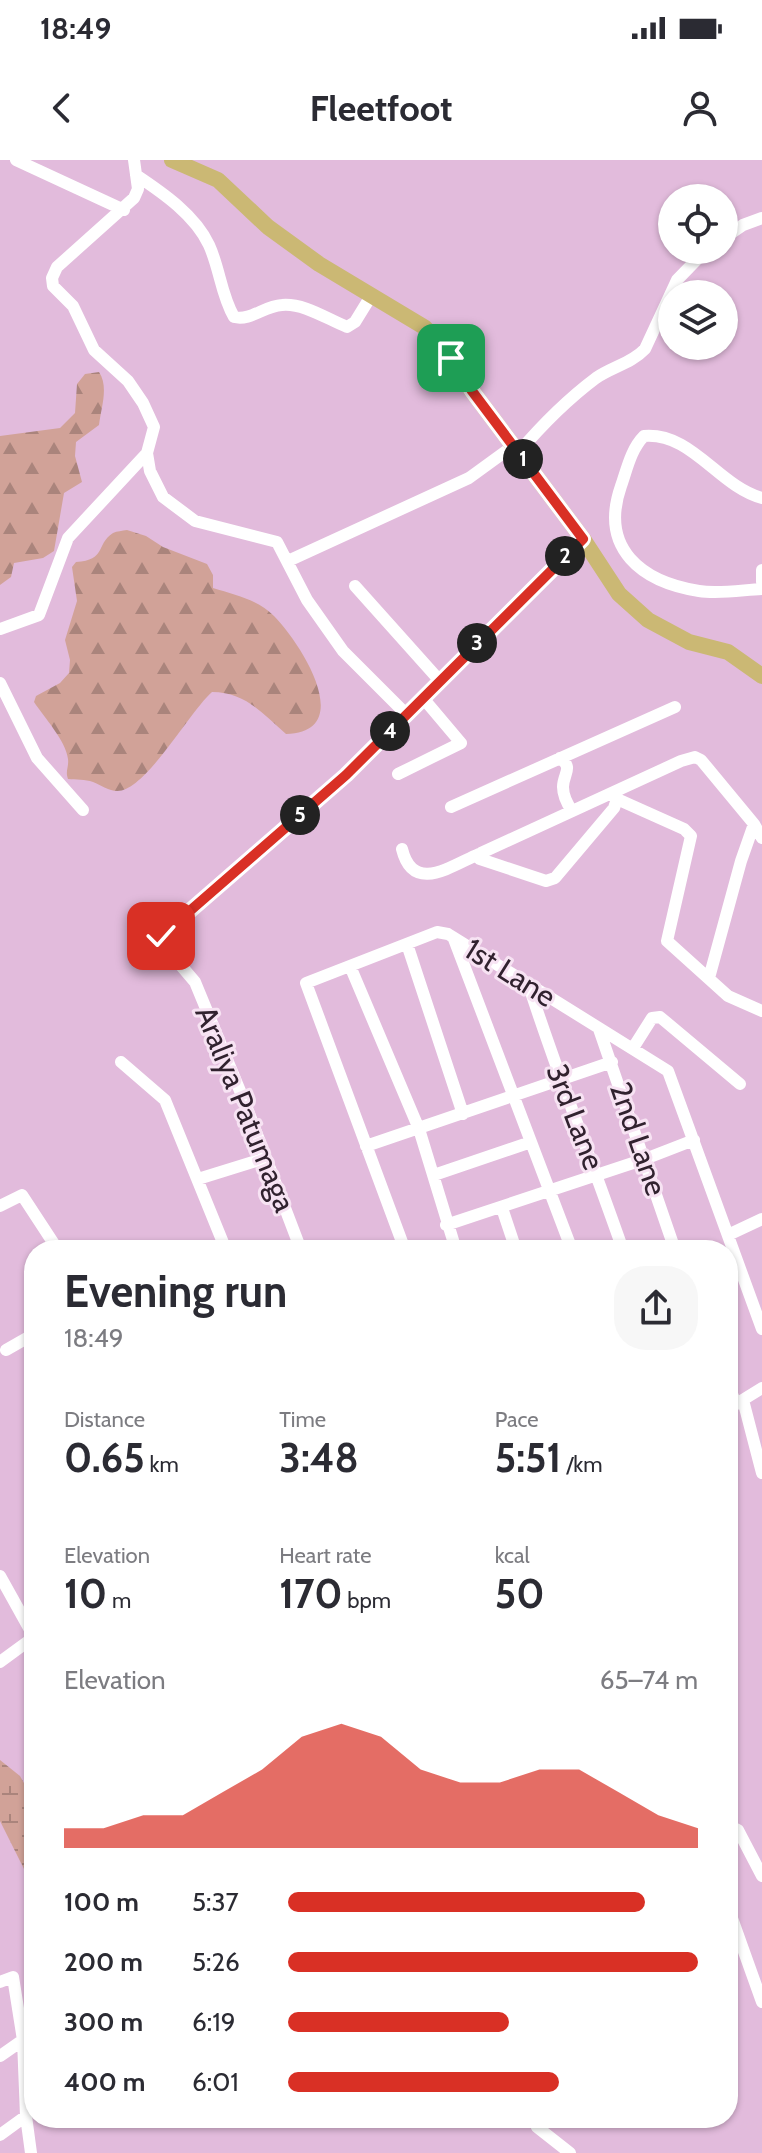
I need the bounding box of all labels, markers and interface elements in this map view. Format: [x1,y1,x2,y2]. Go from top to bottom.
text: 18:49 [40,10,111,47]
icon: back [40,86,84,130]
text: Fleetfoot [310,86,452,130]
icon: person [678,86,722,130]
map controls [658,184,738,360]
button: locate [658,184,738,264]
button: layers [658,280,738,360]
pin [417,324,485,392]
icon: arrive [429,336,473,380]
pin: 1 [503,439,543,479]
text: 1 [519,445,527,472]
pin: 2 [545,536,585,576]
text: 2 [559,542,571,569]
pin: 3 [457,623,497,663]
text: 3 [471,629,483,656]
pin: 4 [370,711,410,751]
text: 4 [383,717,397,744]
pin: 5 [280,795,320,835]
text: 5 [294,801,306,828]
pin [127,902,195,970]
icon: check [139,914,183,958]
street label: 1st Lane [458,930,563,1015]
street label: Araliya Patumaga [187,1001,304,1218]
street label: 3rd Lane [538,1059,612,1175]
street label: 2nd Lane [602,1077,675,1200]
text: Evening run [64,1265,287,1318]
button: share [614,1266,698,1350]
text: 18:49 [64,1322,123,1354]
text: Distance [64,1406,145,1433]
text: Time [279,1406,326,1433]
text: Pace [495,1406,539,1433]
text: 0.65 [64,1433,145,1482]
text: 3:48 [279,1433,359,1482]
text: 5:51 [495,1433,561,1482]
text: km [145,1451,179,1478]
text: /km [561,1451,602,1478]
text: Elevation [64,1542,150,1569]
text: Heart rate [279,1542,371,1569]
text: kcal [495,1542,530,1569]
text: 10 [64,1569,107,1618]
text: 170 [279,1569,342,1618]
text: 50 [495,1569,544,1618]
text: m [107,1587,131,1614]
text: bpm [342,1587,391,1614]
text: Elevation [64,1664,166,1696]
text: 65–74 m [600,1664,698,1696]
text: 100 m [64,1886,139,1918]
text: 5:37 [192,1886,239,1918]
text: 200 m [64,1946,143,1978]
text: 5:26 [192,1946,240,1978]
text: 300 m [64,2006,143,2038]
text: 6:19 [192,2006,235,2038]
text: 400 m [64,2066,145,2098]
text: 6:01 [192,2066,239,2098]

